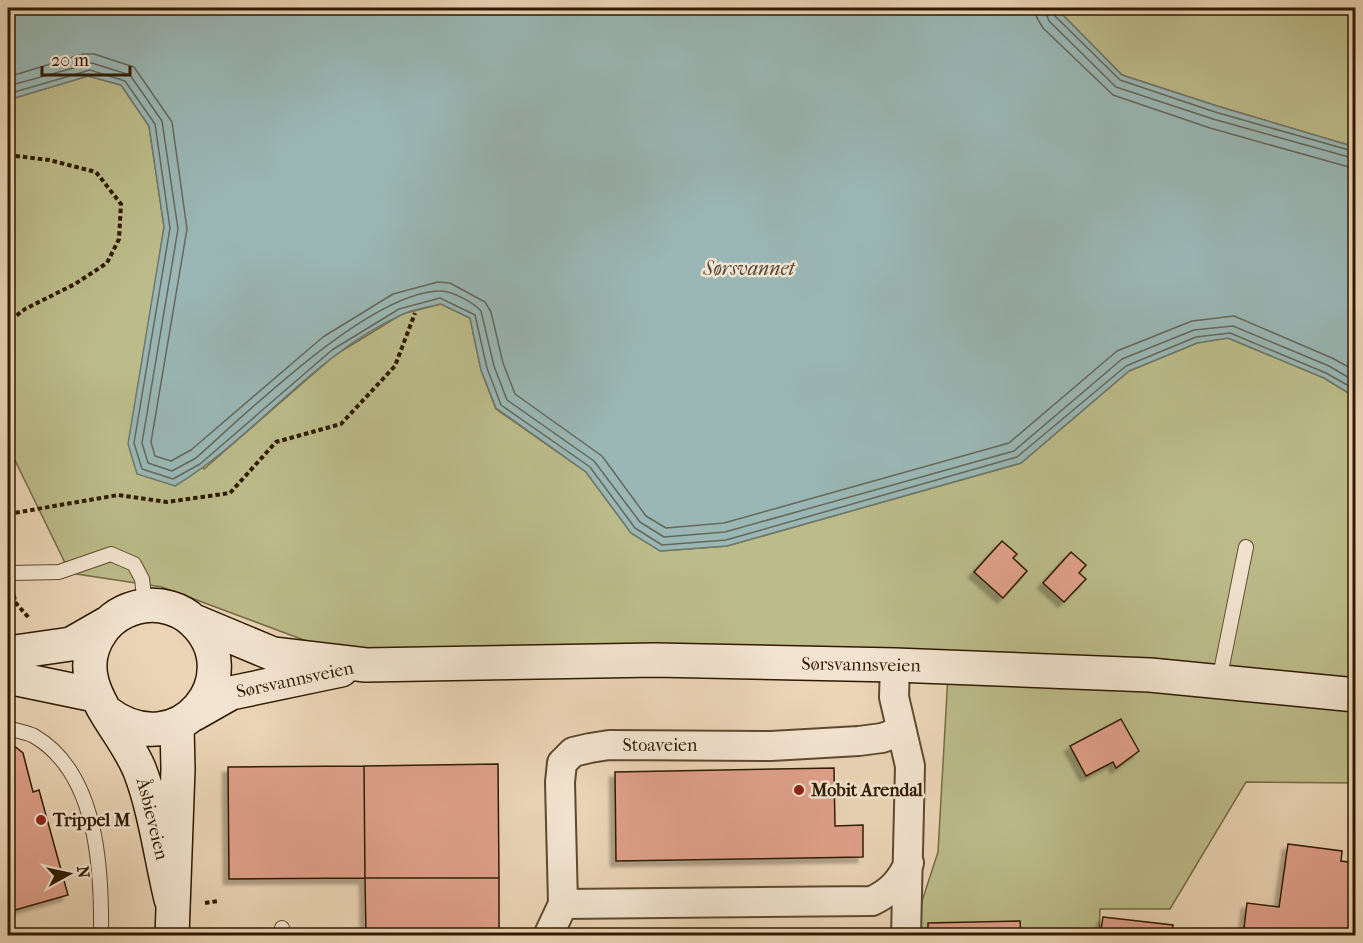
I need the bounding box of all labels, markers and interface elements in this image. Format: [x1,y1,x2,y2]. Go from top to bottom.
scale bar [42,39,130,77]
text: 20 m [51,50,89,71]
water label: Sørsvannet [702,257,797,280]
street label: Sørsvannsveien [801,653,921,677]
street label: Sørsvannsveien [234,657,356,703]
street label: Stoaveien [623,735,698,756]
street label: Åsbieveien [131,775,173,863]
place label: Mobit Arendal [810,780,924,801]
marker: Mobit Arendal [792,783,806,797]
place label: Trippel M [52,810,131,831]
marker: Trippel M [34,813,48,827]
north arrow [39,844,99,904]
text: N [73,865,94,880]

